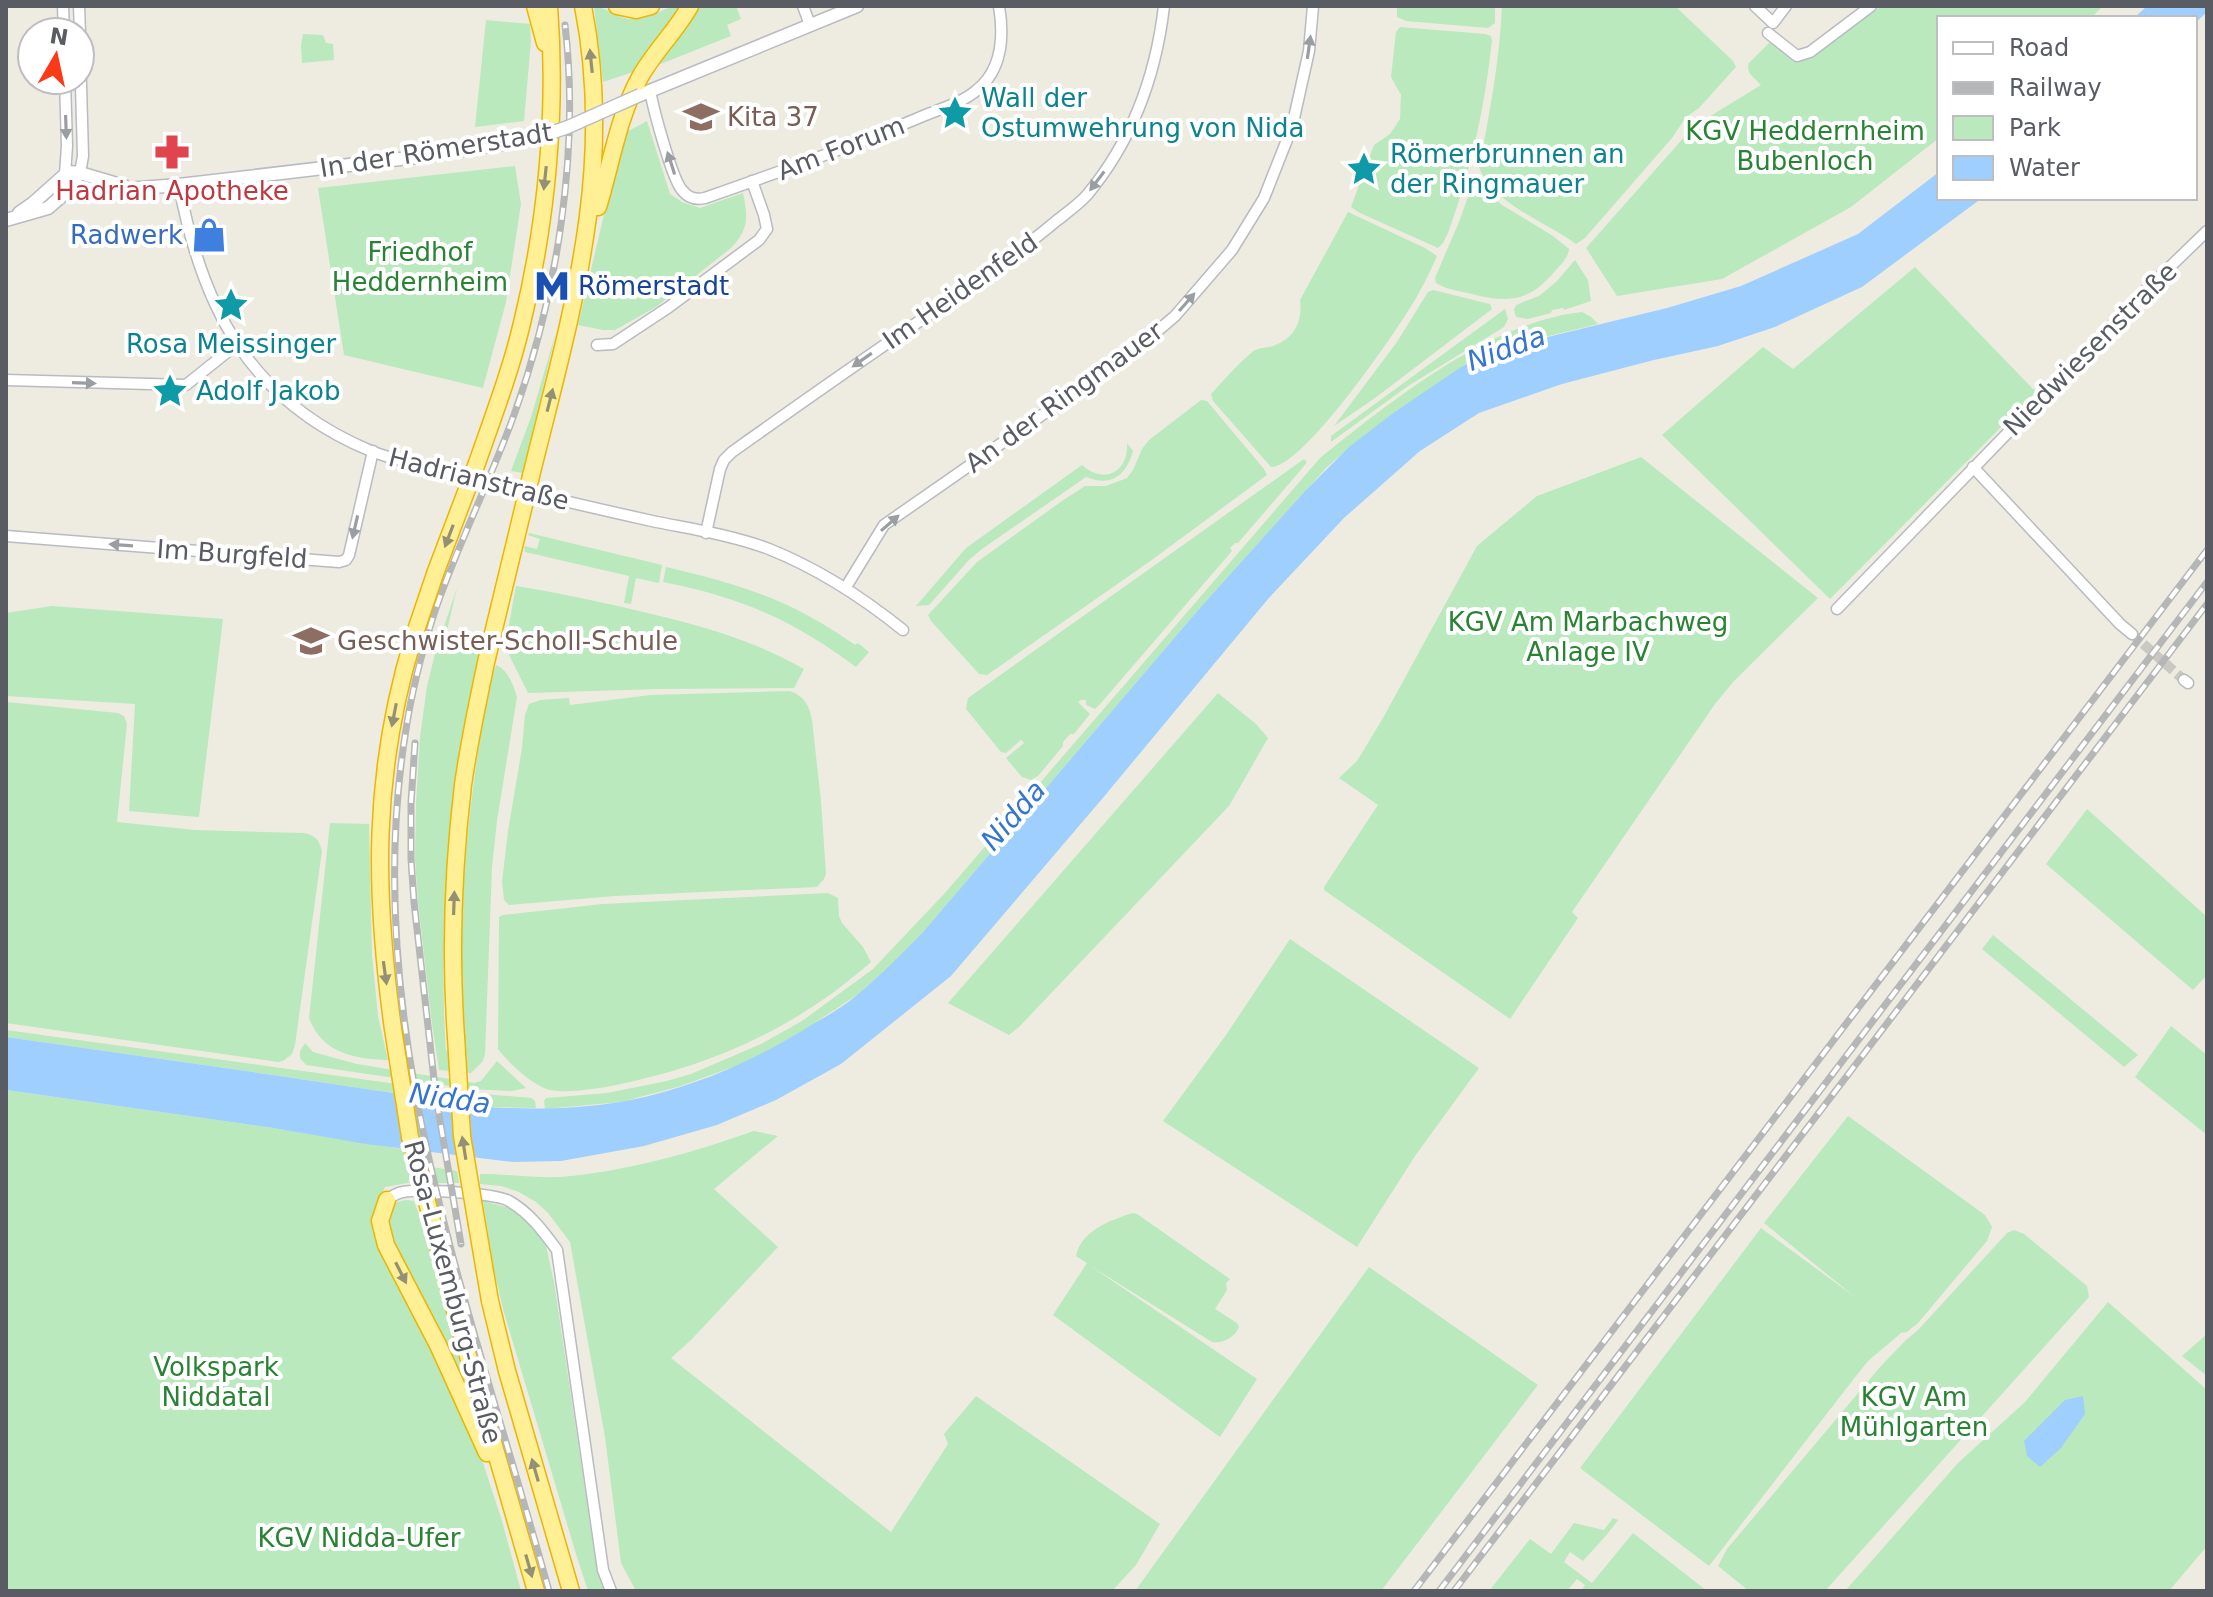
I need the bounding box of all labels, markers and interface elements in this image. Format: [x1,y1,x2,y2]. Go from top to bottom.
north arrow [16,16,96,96]
legend [1937,16,2197,200]
text: N [48,23,70,51]
one-way arrow [1303,34,1316,59]
text: Road [2009,34,2069,62]
one-way arrow [584,48,597,73]
text: Railway [2009,74,2102,102]
place label: Wall der Ostumwehrung von Nida [981,83,1304,143]
place icon: Wall der Ostumwehrung von Nida [936,94,974,132]
school or university icon: Kita 37 [682,98,720,136]
place label: Kita 37 [727,102,819,132]
street label: Am Forum [773,110,909,186]
text: Park [2009,114,2061,142]
one-way arrow [60,115,73,140]
park label: KGV Heddernheim Bubenloch [1685,116,1925,176]
street label: In der Römerstadt [318,117,554,183]
pharmacy icon: Hadrian Apotheke [153,133,191,171]
place label: Römerbrunnen an der Ringmauer [1390,139,1625,199]
place icon: Römerbrunnen an der Ringmauer [1345,150,1383,188]
one-way arrow [664,151,677,175]
text: Water [2009,154,2080,182]
one-way arrow [539,166,552,191]
one-way arrow [1089,170,1105,192]
place label: Hadrian Apotheke [55,176,289,206]
shop icon: Radwerk [190,216,228,254]
place label: Radwerk [70,220,183,250]
street label: Im Heidenfeld [877,227,1043,355]
park label: Friedhof Heddernheim [332,237,508,297]
street label: Niedwiesenstraße [1997,256,2183,442]
metro station icon: Römerstadt [533,267,571,305]
place label: Römerstadt [578,271,729,301]
place icon: Rosa Meissinger [212,286,250,324]
one-way arrow [1178,292,1196,311]
street label: An der Ringmauer [959,315,1169,479]
water label: Nidda [1462,319,1550,378]
place label: Rosa Meissinger [126,329,336,359]
one-way arrow [852,352,873,367]
place icon: Adolf Jakob [151,372,189,410]
one-way arrow [72,376,97,389]
place label: Adolf Jakob [196,376,341,406]
one-way arrow [544,388,556,413]
street label: Hadrianstraße [386,442,572,516]
one-way arrow [348,515,361,540]
one-way arrow [879,515,899,532]
one-way arrow [442,524,455,548]
street label: Im Burgfeld [156,534,308,574]
one-way arrow [108,538,133,551]
park label: KGV Am Marbachweg Anlage IV [1448,607,1728,667]
school or university icon: Geschwister-Scholl-Schule [292,622,330,660]
place label: Geschwister-Scholl-Schule [337,626,678,656]
one-way arrow [387,702,399,727]
water label: Nidda [974,774,1053,857]
one-way arrow [447,890,460,915]
one-way arrow [379,961,392,986]
water label: Nidda [407,1076,493,1121]
one-way arrow [457,1135,470,1160]
street label: Rosa-Luxemburg-Straße [398,1137,508,1447]
one-way arrow [394,1261,407,1284]
park label: Volkspark Niddatal [153,1352,279,1412]
park label: KGV Am Mühlgarten [1840,1382,1988,1442]
one-way arrow [528,1457,541,1481]
park label: KGV Nidda-Ufer [257,1523,461,1553]
one-way arrow [523,1554,536,1578]

